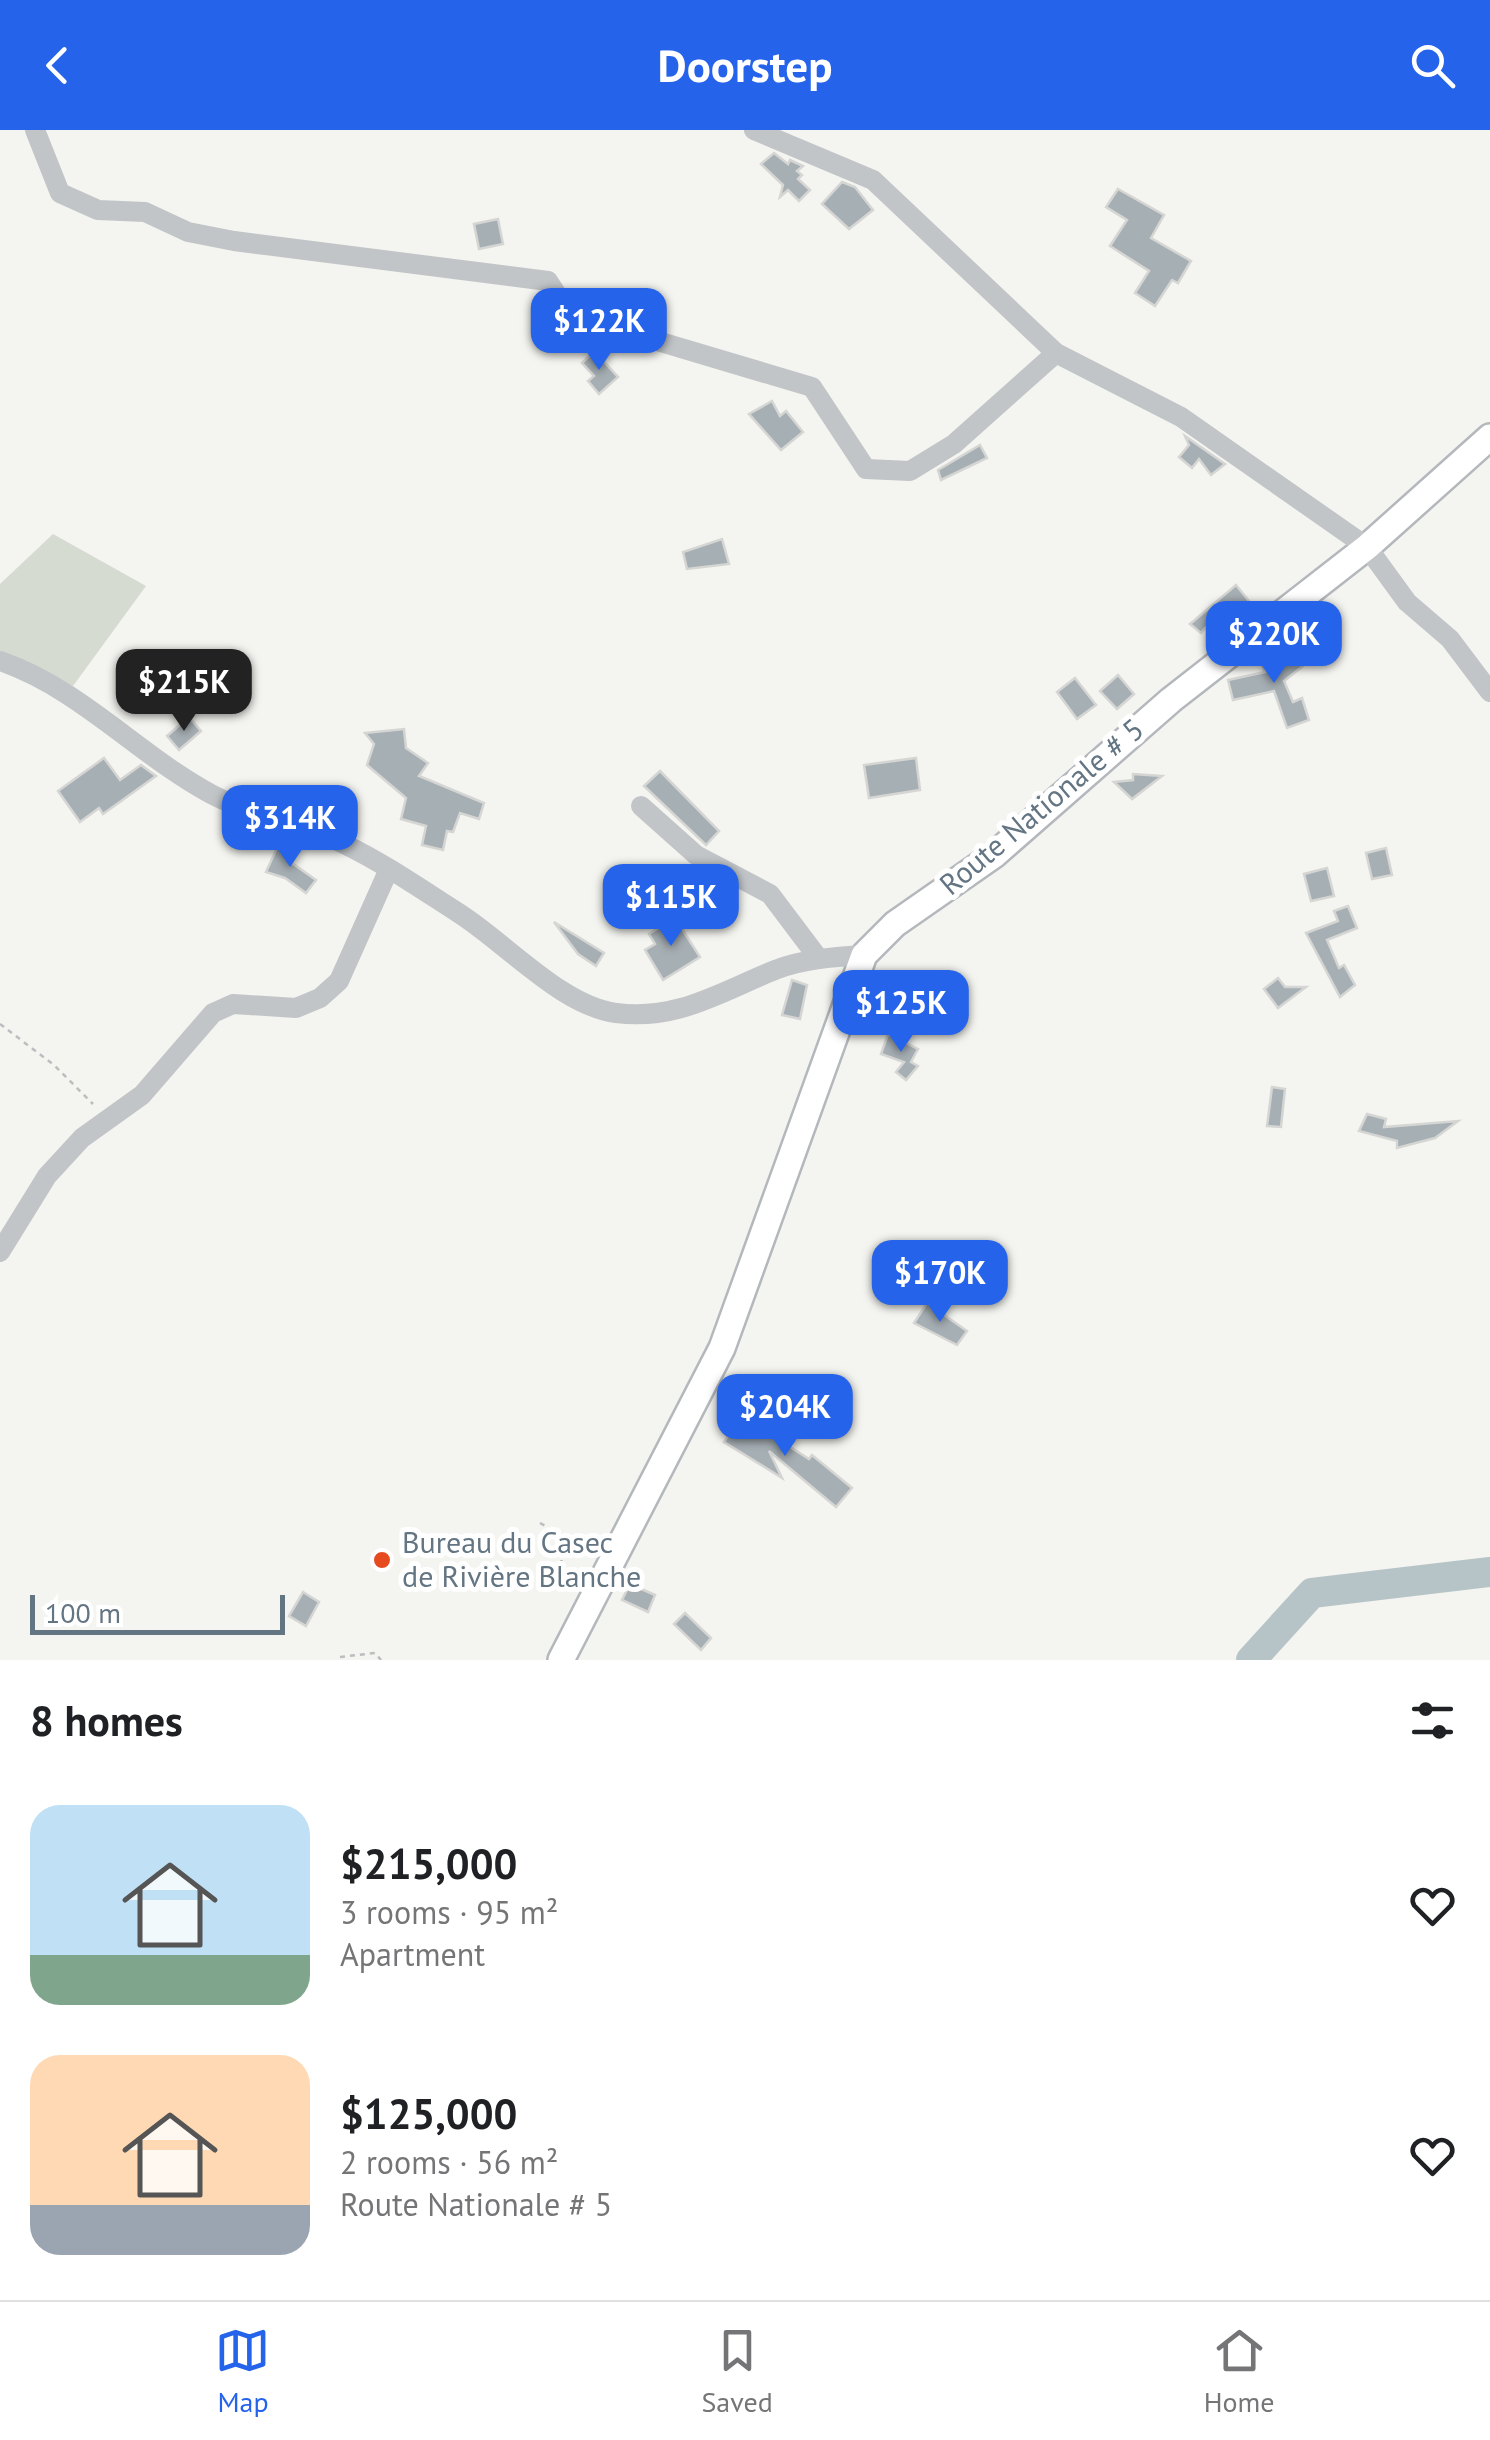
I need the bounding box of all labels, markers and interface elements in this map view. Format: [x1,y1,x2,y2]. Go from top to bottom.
text: Doorstep [658,36,832,94]
icon: back [30,38,85,93]
icon: search [1405,38,1460,93]
pin: $122K [529,288,669,373]
text: $122K [553,299,645,341]
pin: $220K [1204,601,1344,686]
text: $220K [1228,612,1320,654]
pin: $215K [114,649,254,734]
text: $215K [138,660,230,702]
street label: Route Nationale # 5 [931,709,1151,903]
pin: $314K [220,785,360,870]
text: $314K [244,796,336,838]
pin: $115K [601,864,741,949]
text: $115K [625,875,717,917]
pin: $125K [831,970,971,1055]
text: $125K [855,981,947,1023]
pin: $170K [870,1240,1010,1325]
text: $170K [894,1251,986,1293]
pin: $204K [715,1374,855,1459]
text: $204K [739,1385,831,1427]
place label: Bureau du Casec de Rivière Blanche [402,1522,641,1595]
marker: Bureau du Casec de Rivière Blanche [371,1549,393,1571]
scale bar [30,1590,285,1634]
text: 100 m [45,1594,121,1631]
text: 8 homes [30,1693,183,1748]
icon: filters [1405,1693,1460,1748]
text: $215,000 [340,1836,517,1891]
icon: home [110,1845,230,1965]
icon: heart [1405,1878,1460,1933]
text: 3 rooms · 95 m² [340,1891,558,1933]
text: Apartment [340,1933,485,1975]
text: $125,000 [340,2086,517,2141]
icon: home [110,2095,230,2215]
icon: heart [1405,2128,1460,2183]
text: 2 rooms · 56 m² [340,2141,558,2183]
text: Route Nationale # 5 [340,2183,612,2225]
tab: Map [215,2323,270,2420]
tab: Saved [701,2323,773,2420]
tab: Home [1204,2323,1274,2420]

